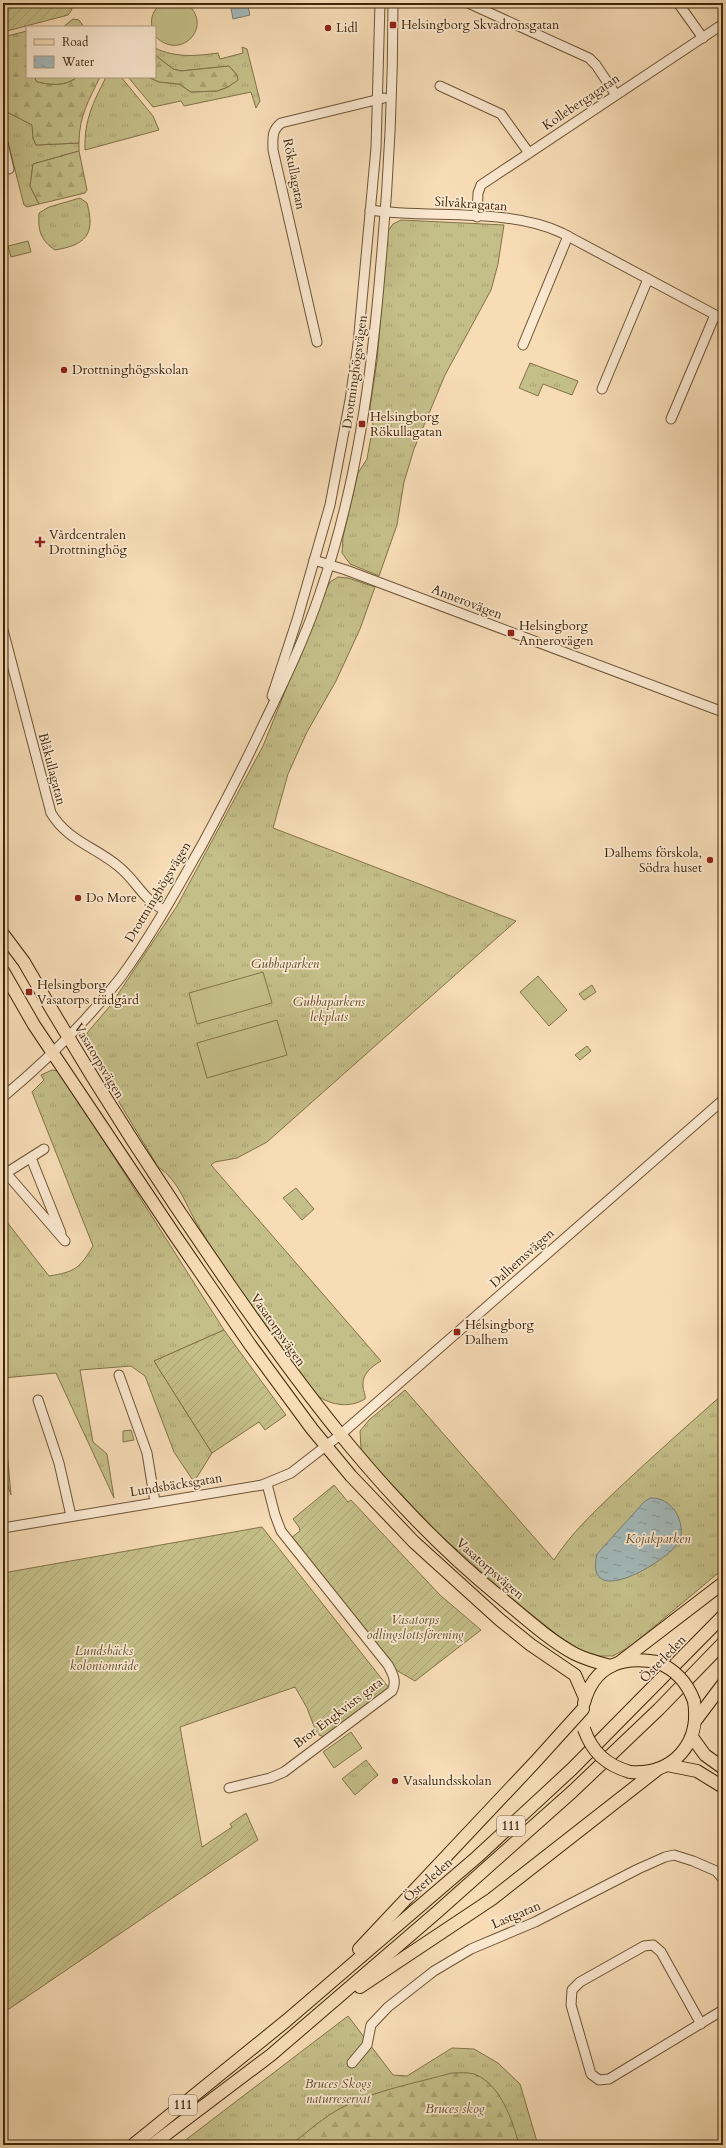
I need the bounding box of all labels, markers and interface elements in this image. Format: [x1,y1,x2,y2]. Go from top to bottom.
place label: Helsingborg Skvadronsgatan [401,16,560,34]
place label: Lidl [336,19,358,37]
marker: Helsingborg Skvadronsgatan [388,20,398,30]
marker: Lidl [323,23,333,33]
legend [26,26,156,78]
text: Road [62,34,89,50]
text: Water [61,54,95,70]
street label: Kollebergagatan [539,69,624,135]
street label: Rökullagatan [278,137,310,212]
street label: Silvåkragatan [434,192,509,216]
street label: Drottninghögsvägen [338,313,372,430]
place label: Drottninghögsskolan [72,361,189,379]
marker: Drottninghögsskolan [59,365,69,375]
place label: Helsingborg Rökullagatan [370,408,443,441]
marker: Helsingborg Rökullagatan [357,419,367,429]
place label: Vårdcentralen Drottninghög [49,526,127,559]
marker: Vårdcentralen Drottninghög [34,536,46,548]
street label: Annerovägen [429,580,506,624]
place label: Helsingborg Annerovägen [519,617,594,650]
marker: Helsingborg Annerovägen [506,628,516,638]
street label: Blåkullagatan [34,731,70,808]
street label: Drottninghögsvägen [121,838,196,946]
place label: Dalhems förskola, Södra huset [604,844,702,877]
marker: Dalhems förskola, Södra huset [705,855,715,865]
place label: Do More [86,889,137,907]
marker: Do More [73,893,83,903]
park label: Gubbaparken [251,955,320,973]
place label: Helsingborg Vasatorps trädgård [37,976,139,1009]
marker: Helsingborg Vasatorps trädgård [24,987,34,997]
park label: Gubbaparkens lekplats [293,993,366,1026]
street label: Vasatorpsvägen [69,1020,129,1103]
street label: Dalhemsvägen [486,1224,558,1292]
street label: Vasatorpsvägen [246,1290,310,1371]
place label: Helsingborg Dalhem [465,1316,535,1349]
marker: Helsingborg Dalhem [452,1327,462,1337]
street label: Lundsbäcksgatan [128,1469,224,1501]
park label: Kojakparken [625,1530,691,1548]
street label: Vasatorpsvägen [452,1534,528,1604]
park label: Vasatorps odlingslottsförening [366,1611,464,1644]
street label: Österleden [636,1631,691,1687]
park label: Lundsbäcks koloniområde [70,1642,139,1675]
street label: Bror Engkvists gata [290,1673,387,1753]
place label: Vasalundsskolan [403,1772,492,1790]
marker: Vasalundsskolan [390,1776,400,1786]
road number: 111 [497,1816,525,1836]
street label: Österleden [400,1853,457,1906]
street label: Lastgatan [489,1896,544,1933]
park label: Bruces Skogs naturreservat [305,2075,372,2108]
road number: 111 [169,2095,197,2115]
park label: Bruces skog [425,2100,485,2118]

